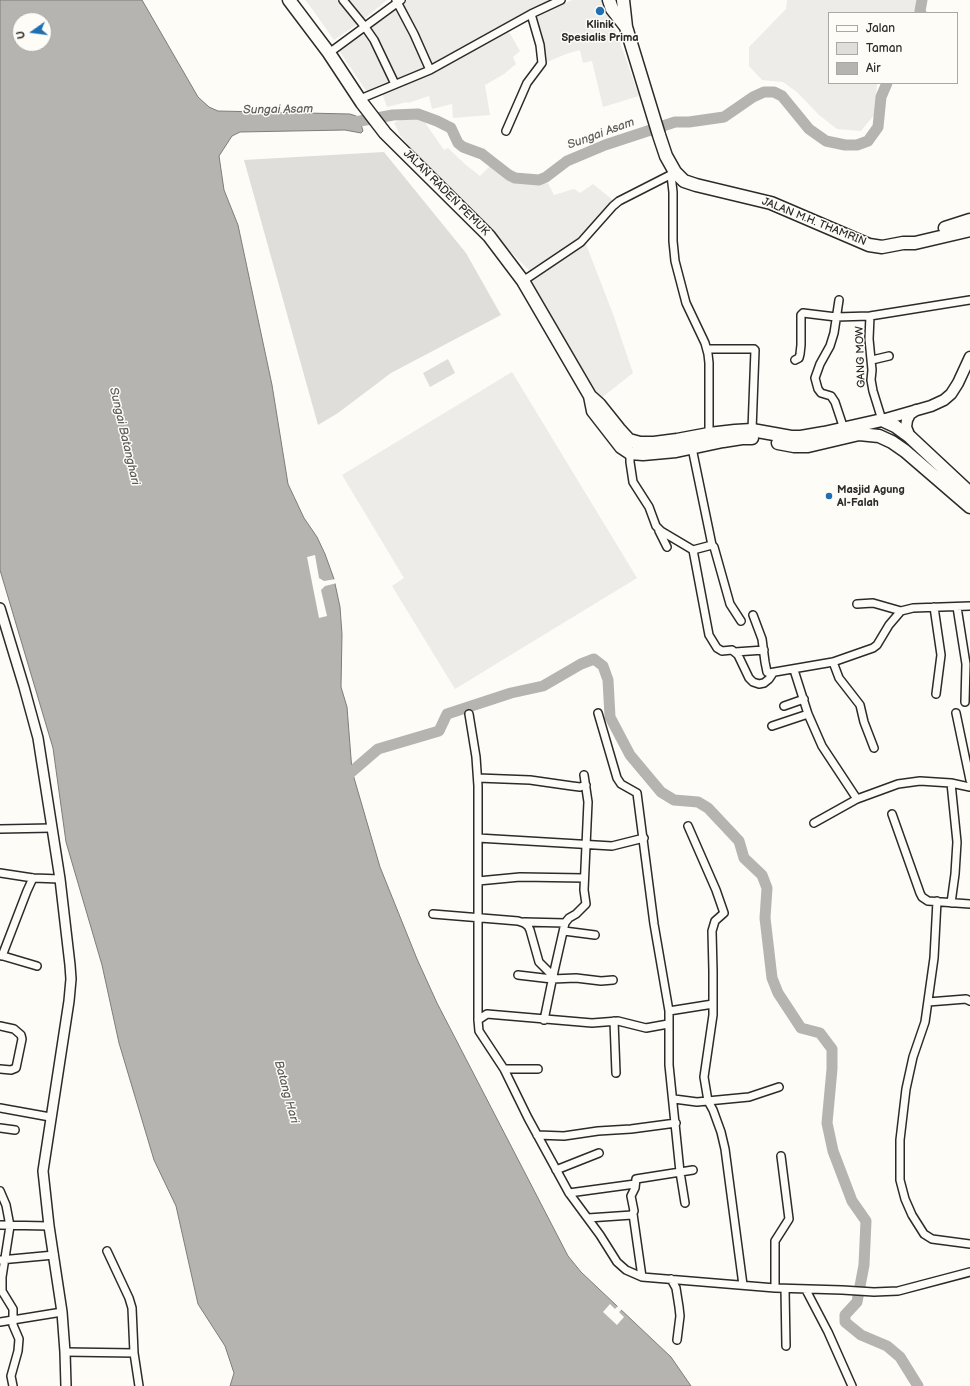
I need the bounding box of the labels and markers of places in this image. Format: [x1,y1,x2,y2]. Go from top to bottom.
marker: Klinik Spesialis Prima [594,5,606,17]
place label: Klinik Spesialis Prima [561,18,639,44]
place label: Masjid Agung Al-Falah [837,483,905,509]
marker: Masjid Agung Al-Falah [824,491,834,501]

